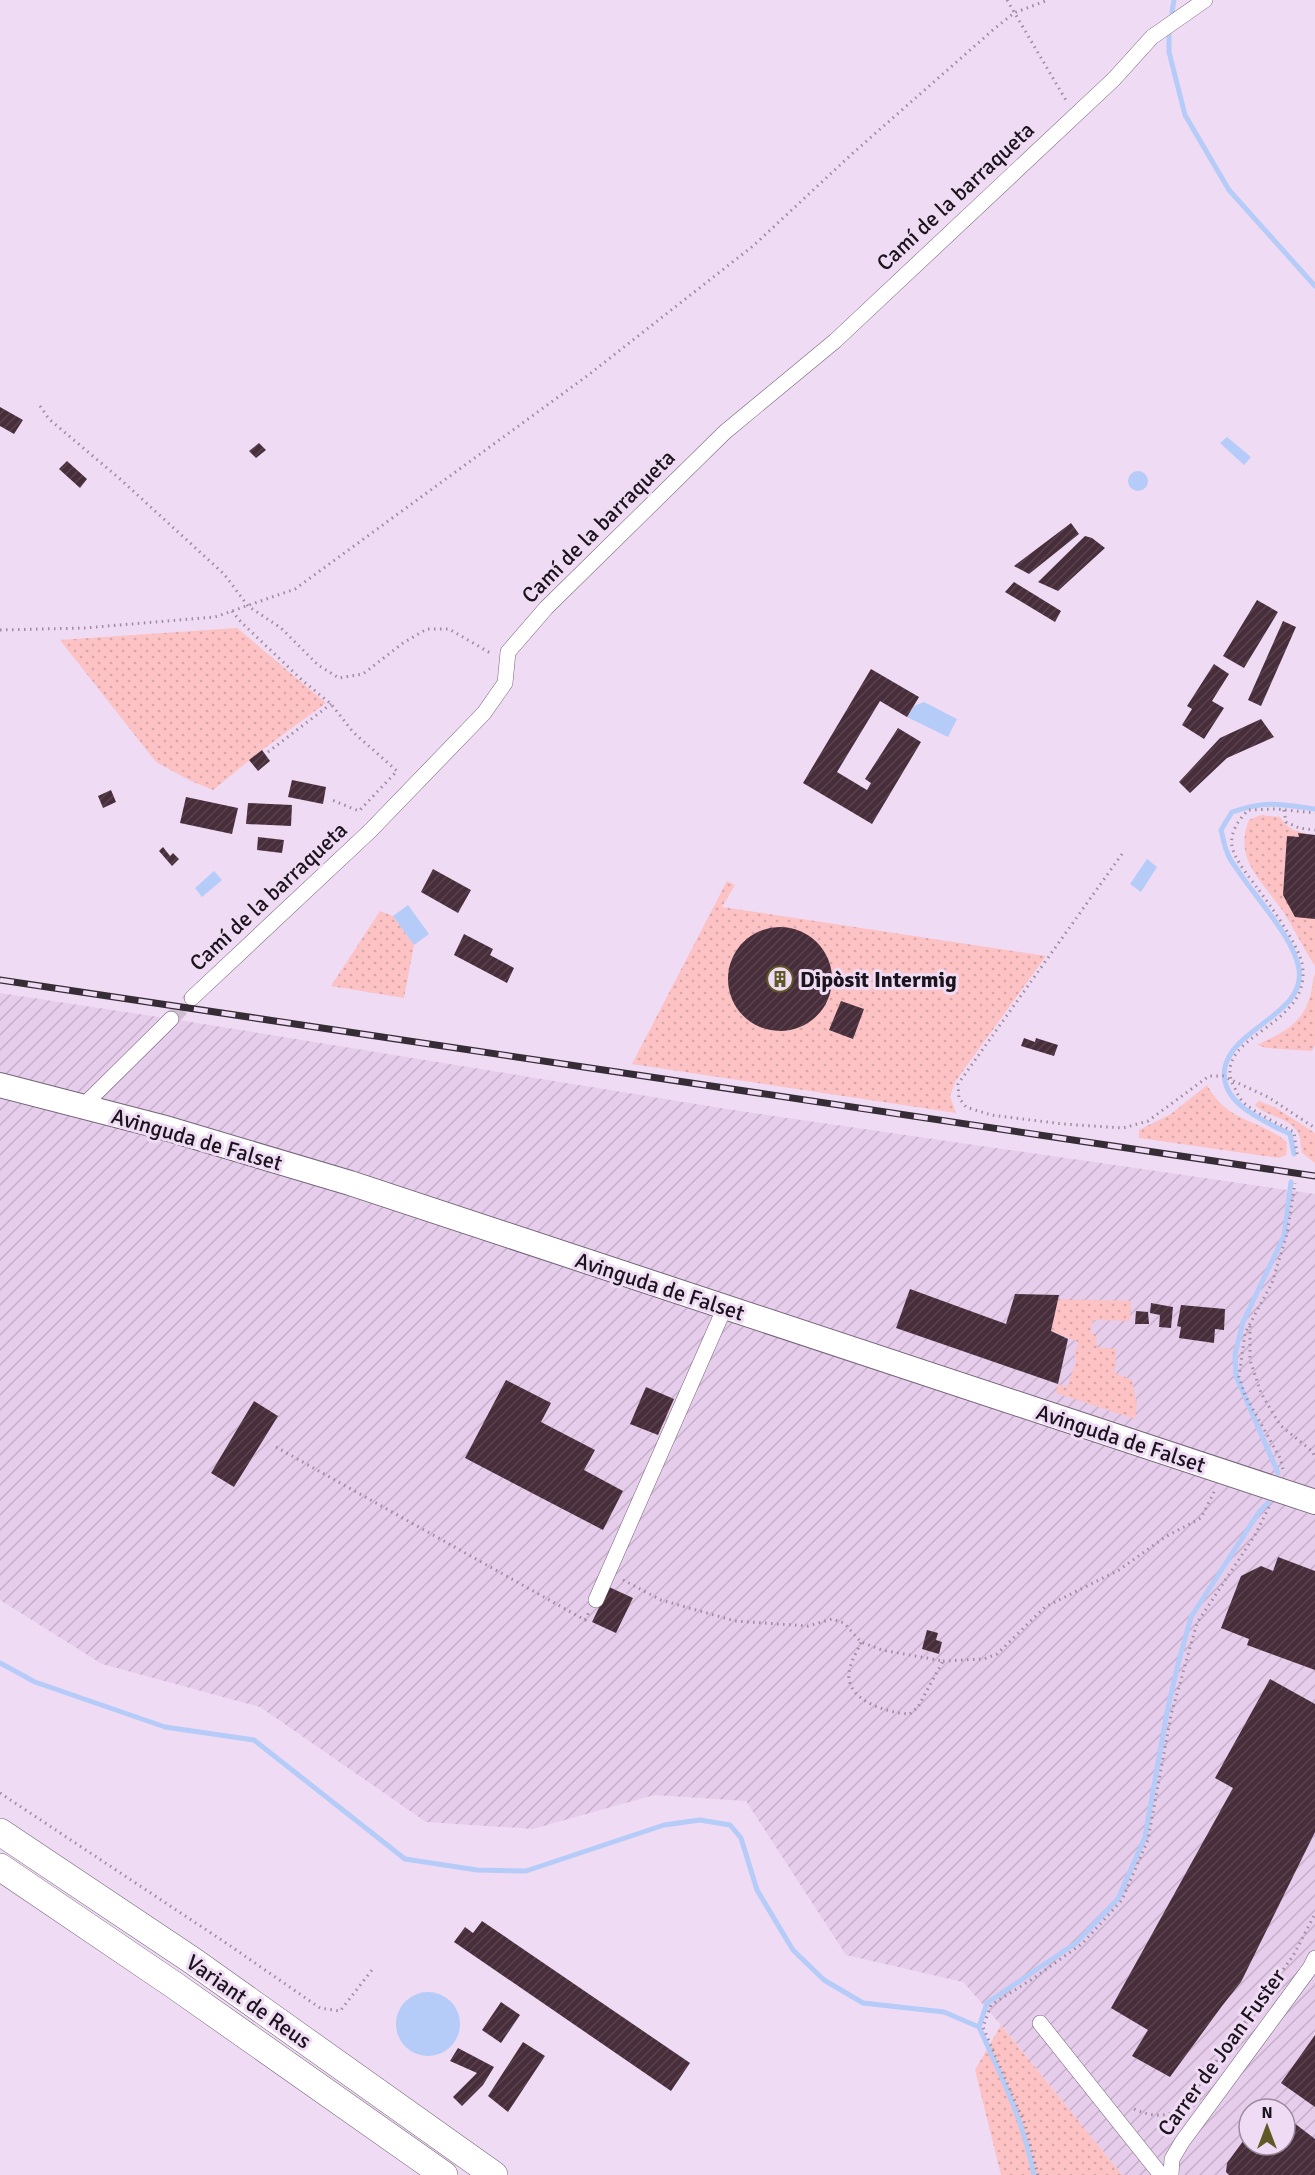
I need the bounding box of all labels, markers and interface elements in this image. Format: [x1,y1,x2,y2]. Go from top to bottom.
street label: Camí de la barraqueta [871,116,1040,276]
street label: Camí de la barraqueta [516,444,681,609]
street label: Camí de la barraqueta [184,816,353,976]
building icon: Dipòsit Intermig [765,964,795,994]
place label: Dipòsit Intermig [800,966,957,993]
street label: Avinguda de Falset [108,1102,286,1177]
street label: Avinguda de Falset [572,1246,748,1327]
street label: Avinguda de Falset [1033,1398,1209,1479]
street label: Variant de Reus [181,1948,316,2054]
street label: Carrer de Joan Fuster [1152,1963,1291,2141]
north arrow [1237,2097,1297,2157]
text: N [1261,2103,1273,2123]

